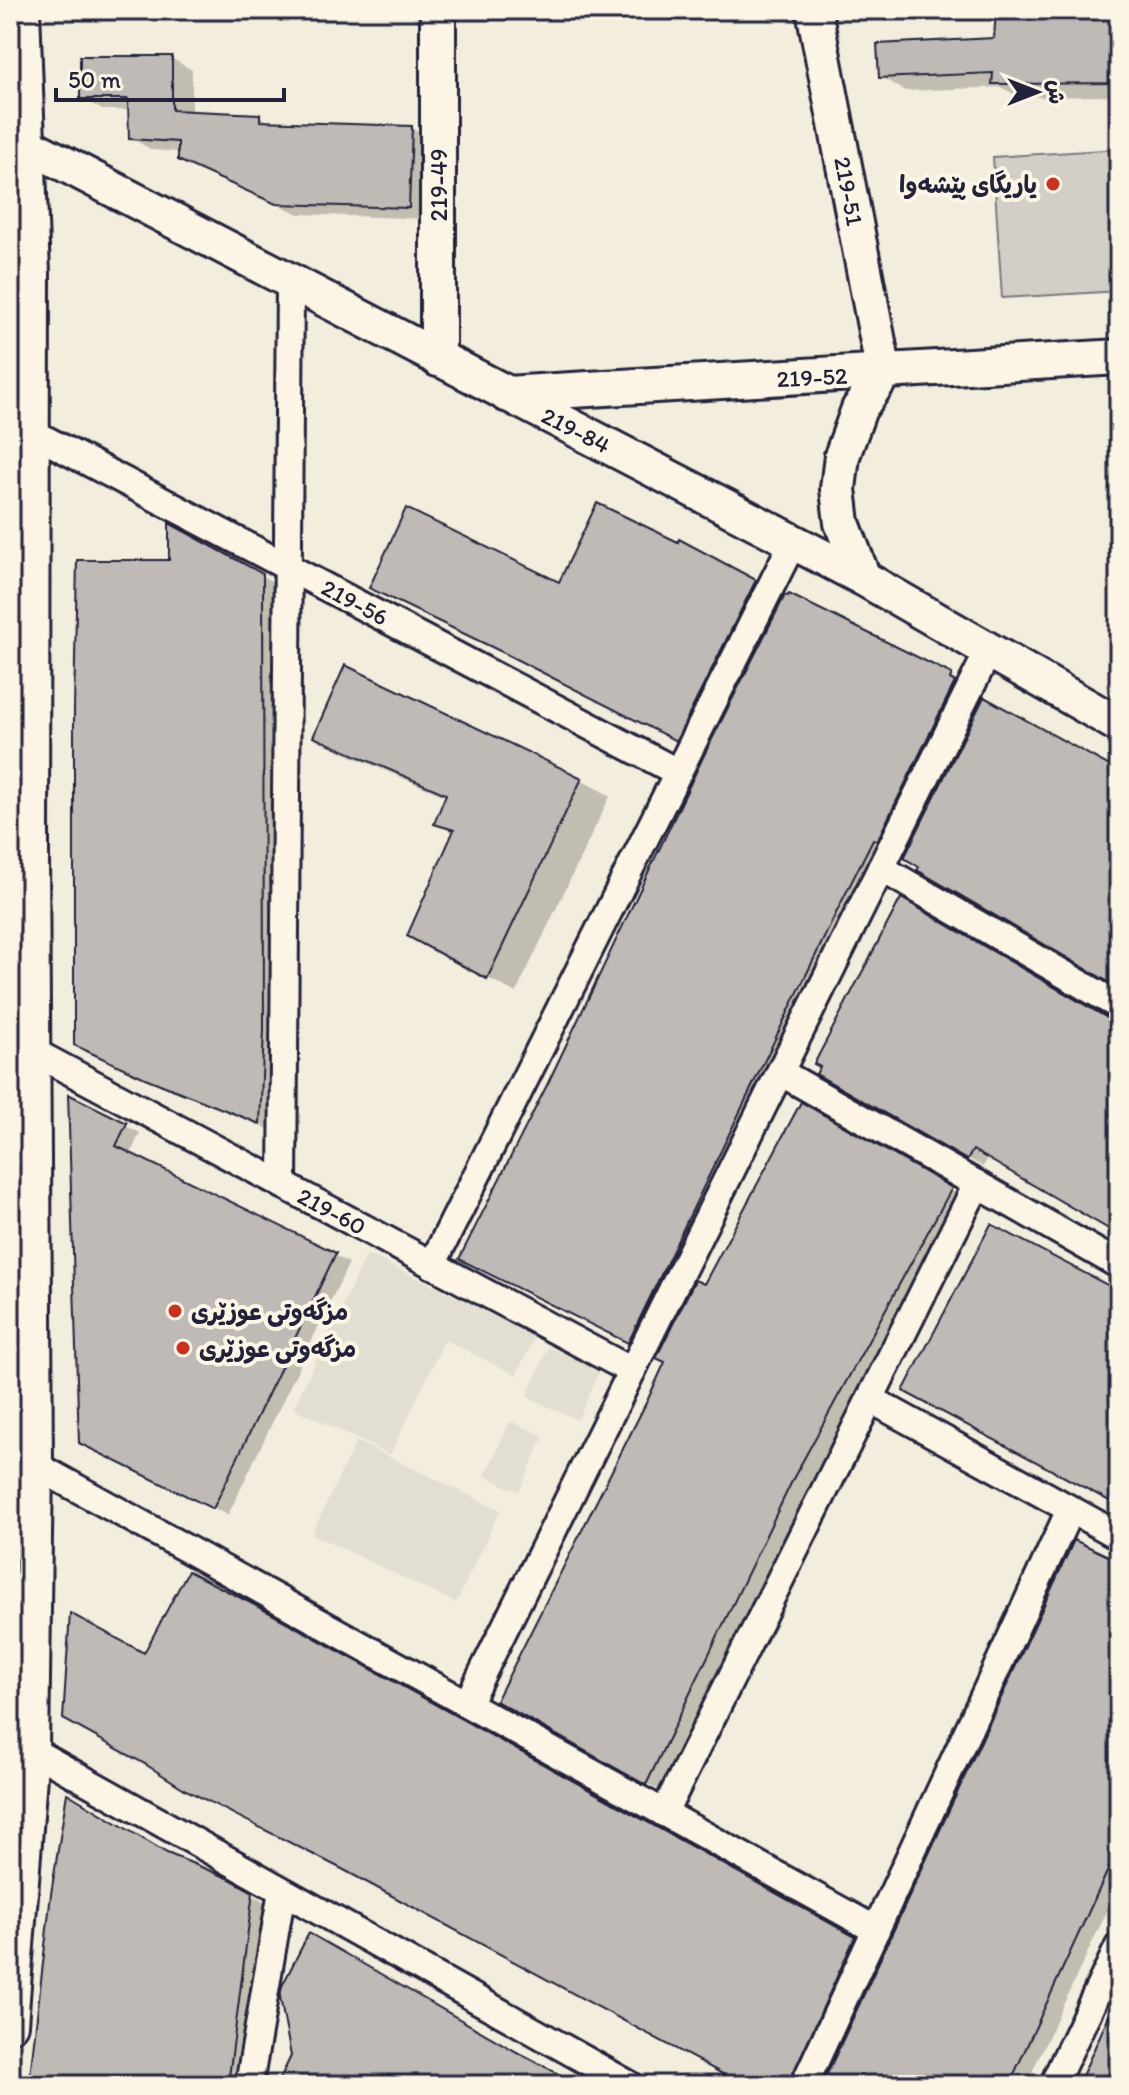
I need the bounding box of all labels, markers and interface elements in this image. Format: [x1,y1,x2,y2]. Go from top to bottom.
scale bar [56,52,284,102]
north arrow [997,52,1077,132]
text: 50 m [68,65,121,94]
text: ش [1043,80,1070,104]
street label: 219-49 [424,149,453,221]
street label: 219-51 [828,154,870,228]
place label: یاریگای پێشەوا [899,170,1037,200]
marker: یاریگای پێشەوا [1044,175,1062,193]
street label: 219-52 [776,361,849,393]
street label: 219-84 [537,400,615,460]
street label: 219-56 [317,572,393,632]
street label: 219-60 [293,1181,371,1241]
place label: مزگەوتی عوزێری [191,1297,348,1327]
marker: مزگەوتی عوزێری [166,1302,184,1320]
place label: مزگه‌وتی عوزێری [199,1334,356,1364]
marker: مزگه‌وتی عوزێری [174,1339,192,1357]

